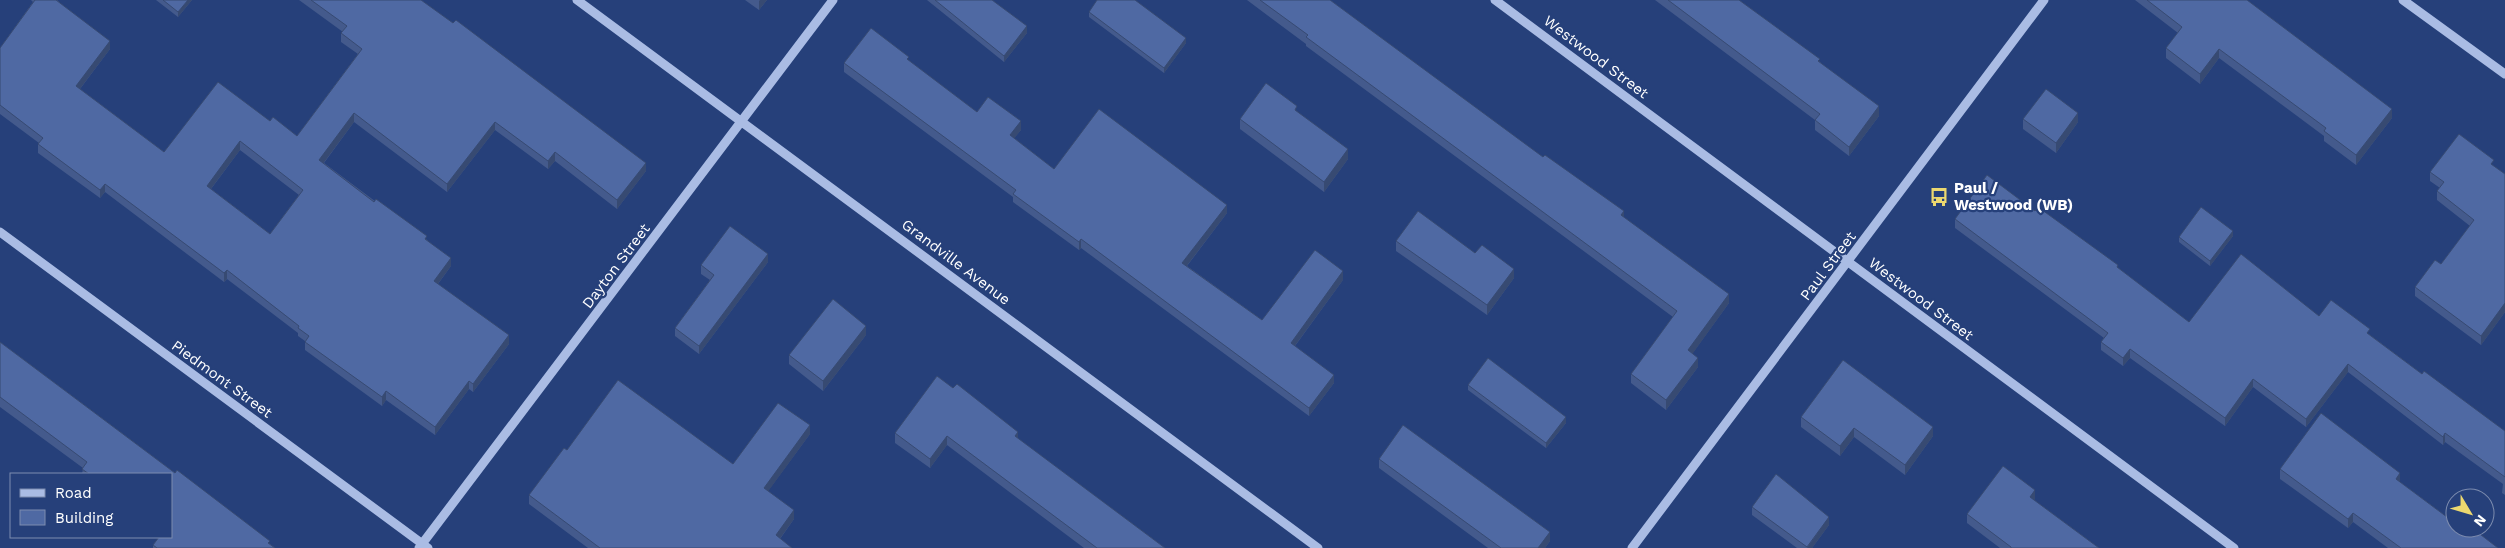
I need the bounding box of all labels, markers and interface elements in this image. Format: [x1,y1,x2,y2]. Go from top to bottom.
street label: Westwood Street [1540,12,1653,103]
place label: Paul / Westwood (WB) [1954,179,2073,214]
bus stop icon: Paul / Westwood (WB) [1928,186,1950,208]
street label: Grandville Avenue [898,215,1014,309]
street label: Dayton Street [578,220,654,312]
street label: Paul Street [1796,228,1860,304]
street label: Westwood Street [1865,254,1978,345]
street label: Piedmont Street [168,336,276,422]
legend [10,473,172,538]
text: Road [55,484,92,502]
north arrow [2445,488,2495,538]
text: Building [55,509,113,527]
text: N [2471,512,2490,530]

